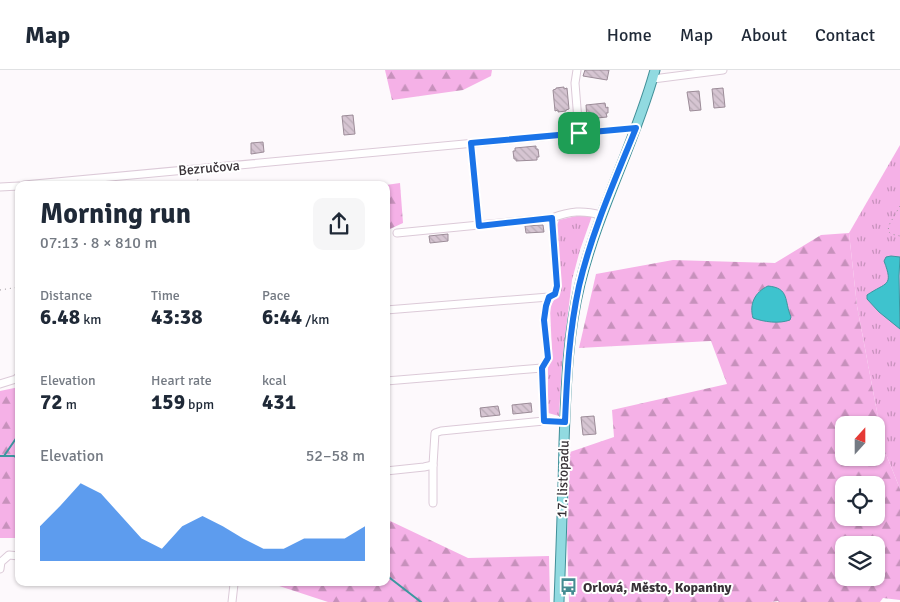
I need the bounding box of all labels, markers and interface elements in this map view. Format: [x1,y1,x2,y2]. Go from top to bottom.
text: Map [25,20,70,50]
text: Home [607,24,652,46]
text: Map [680,24,713,46]
text: About [741,24,787,46]
text: Contact [815,24,875,46]
pin [558,112,600,154]
icon: arrive [565,119,593,147]
street label: Bezručova [178,157,240,179]
text: Morning run [40,197,191,231]
button: share [313,198,365,250]
text: 07:13 · 8 × 810 m [40,233,157,253]
text: Distance [40,287,92,304]
text: Time [151,287,180,304]
text: Pace [262,287,290,304]
text: 6.48 [40,304,80,330]
text: 43:38 [151,304,203,330]
text: 6:44 [262,304,302,330]
text: km [80,311,101,328]
text: /km [302,311,329,328]
text: Elevation [40,372,96,389]
text: Heart rate [151,372,212,389]
text: kcal [262,372,287,389]
text: 72 [40,389,63,415]
text: 159 [151,389,185,415]
text: 431 [262,389,296,415]
text: m [63,396,77,413]
text: bpm [185,396,214,413]
north arrow [835,416,885,466]
map controls [835,416,885,586]
street label: 17. listopadu [553,440,573,518]
text: Elevation [40,446,104,466]
text: 52–58 m [306,446,365,466]
button: locate [835,476,885,526]
button: layers [835,536,885,586]
bus stop icon: Orlová, Město, Kopaniny [559,577,579,597]
place label: Orlová, Město, Kopaniny [583,579,732,596]

